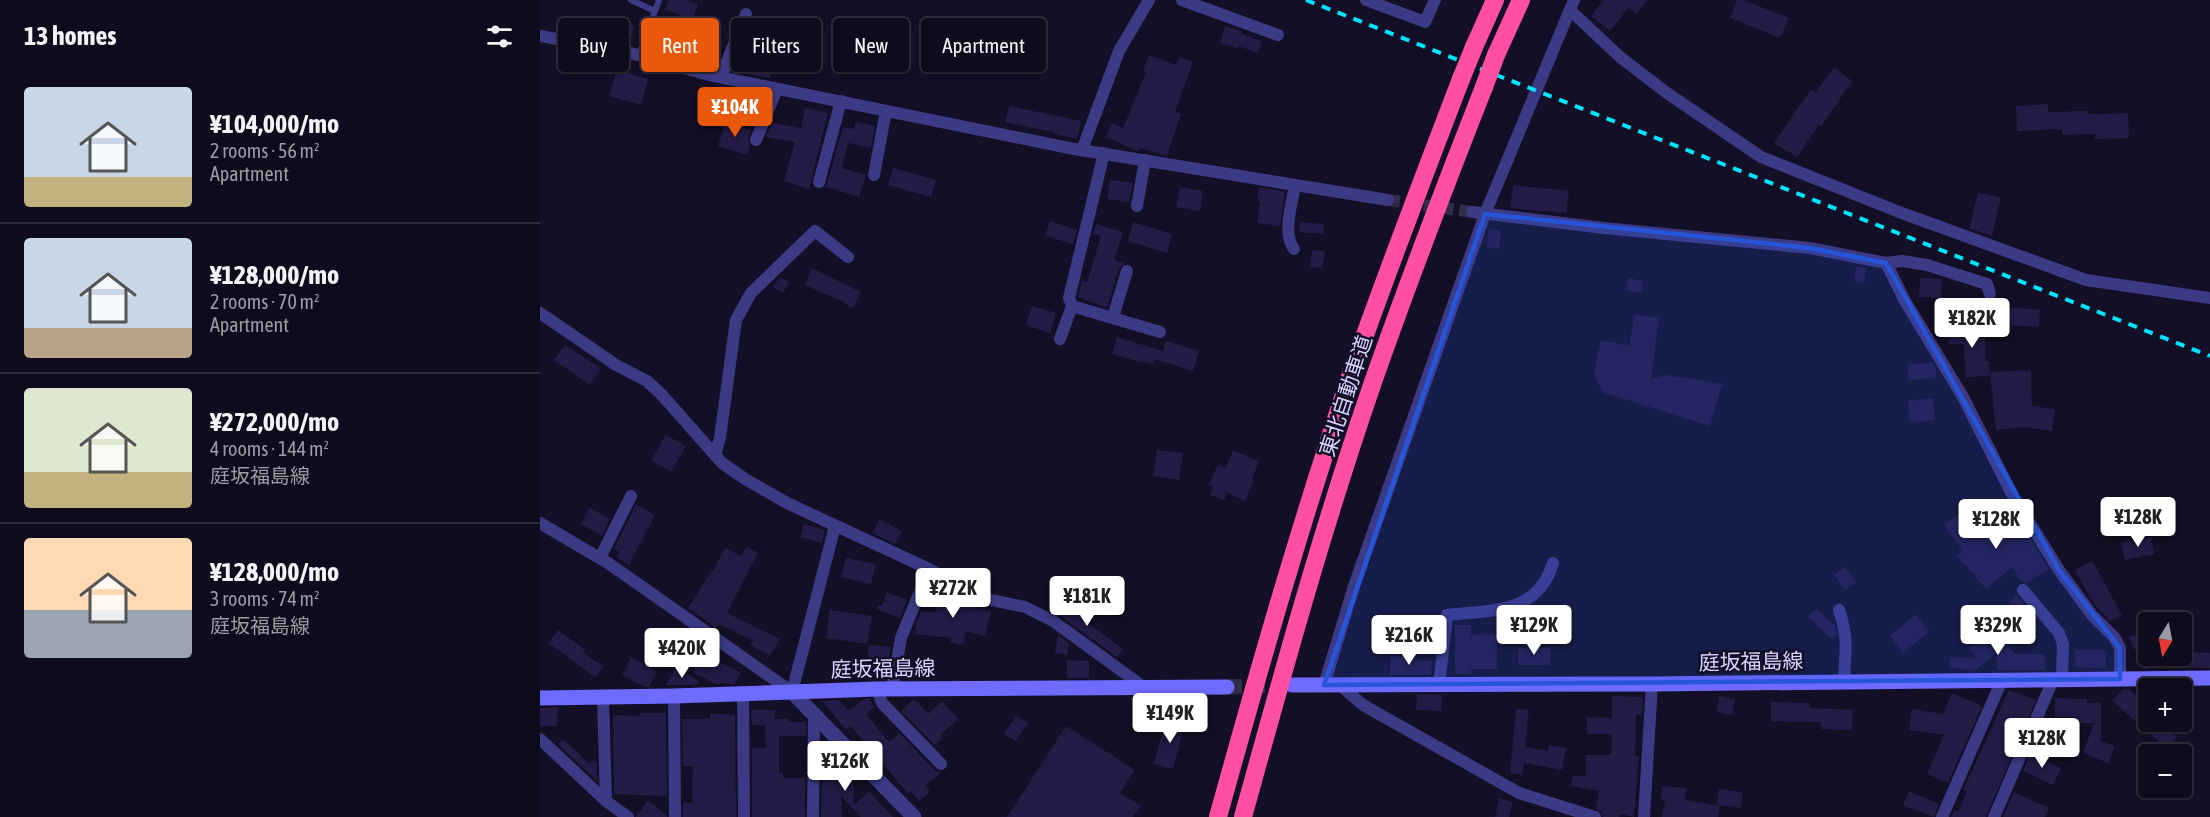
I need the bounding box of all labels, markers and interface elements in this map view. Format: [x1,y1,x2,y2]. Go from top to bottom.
chip: Buy [558,18,629,72]
chip: Rent [641,18,719,72]
chip: Filters [731,18,821,72]
chip: New [833,18,909,72]
chip: Apartment [921,18,1046,72]
icon: filters [483,20,516,53]
text: 13 homes [24,21,117,51]
pin: ¥104K [693,87,777,138]
text: ¥104K [712,95,758,118]
text: ¥104,000/mo [210,109,339,139]
icon: home [72,111,144,183]
text: 2 rooms · 56 m² [210,139,320,162]
text: Apartment [210,162,289,185]
text: ¥128,000/mo [210,260,339,290]
icon: home [72,262,144,334]
text: 2 rooms · 70 m² [210,290,320,313]
pin: ¥182K [1930,298,2014,349]
text: ¥182K [1949,306,1995,329]
text: Apartment [210,313,289,336]
street label: 東北自動車道 [1314,332,1376,459]
text: ¥272,000/mo [210,407,339,437]
icon: home [72,412,144,484]
text: 4 rooms · 144 m² [210,437,329,460]
text: 庭坂福島線 [210,464,310,487]
pin: ¥128K [2096,497,2180,548]
pin: ¥128K [1954,499,2038,550]
text: ¥128K [2115,505,2161,528]
text: ¥128K [1973,507,2019,530]
text: ¥128,000/mo [210,557,339,587]
icon: home [72,562,144,634]
pin: ¥272K [911,568,995,619]
text: ¥272K [930,576,976,599]
pin: ¥181K [1045,576,1129,627]
text: ¥181K [1064,584,1110,607]
text: 3 rooms · 74 m² [210,587,320,610]
pin: ¥129K [1492,605,1576,656]
pin: ¥329K [1956,605,2040,656]
north arrow [2138,612,2192,666]
map controls [2138,612,2192,798]
text: ¥129K [1511,613,1557,636]
text: ¥329K [1975,613,2021,636]
text: 庭坂福島線 [210,614,310,637]
pin: ¥216K [1367,615,1451,666]
text: ¥216K [1386,623,1432,646]
pin: ¥420K [640,628,724,679]
text: ¥420K [659,636,705,659]
street label: 庭坂福島線 [1698,648,1804,674]
street label: 庭坂福島線 [830,655,936,681]
button: + [2138,678,2192,732]
pin: ¥149K [1128,693,1212,744]
text: ¥149K [1147,701,1193,724]
pin: ¥128K [2000,718,2084,769]
text: ¥128K [2019,726,2065,749]
pin: ¥126K [803,741,887,792]
button: − [2138,744,2192,798]
text: ¥126K [822,749,868,772]

